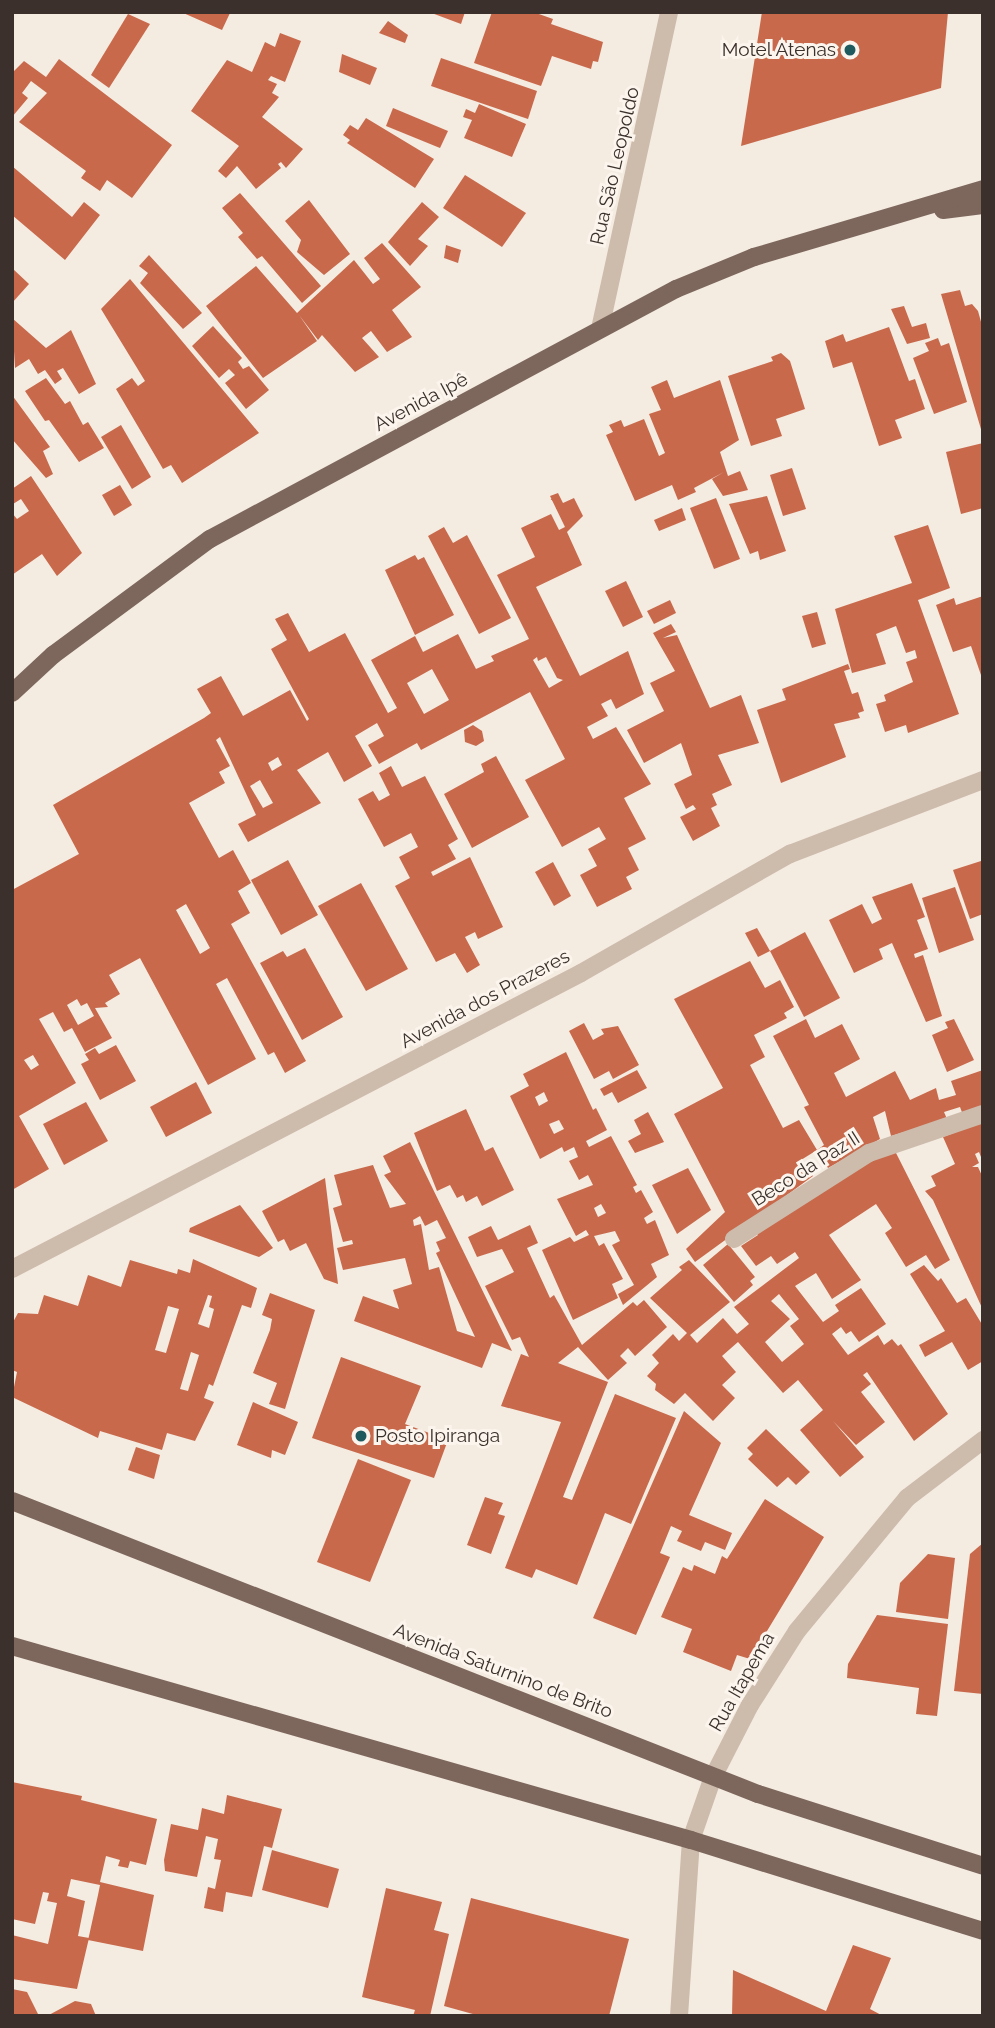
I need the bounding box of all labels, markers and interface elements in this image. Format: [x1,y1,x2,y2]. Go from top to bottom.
place label: Motel Atenas [721,39,836,61]
marker: Motel Atenas [842,42,858,58]
street label: Rua São Leopoldo [586,85,644,247]
street label: Avenida Ipê [370,368,472,436]
street label: Avenida dos Prazeres [397,945,573,1053]
street label: Beco da Paz II [748,1127,864,1211]
place label: Posto Ipiranga [375,1425,500,1447]
marker: Posto Ipiranga [353,1428,369,1444]
street label: Avenida Saturnino de Brito [390,1619,616,1723]
street label: Rua Itapema [704,1628,780,1736]

